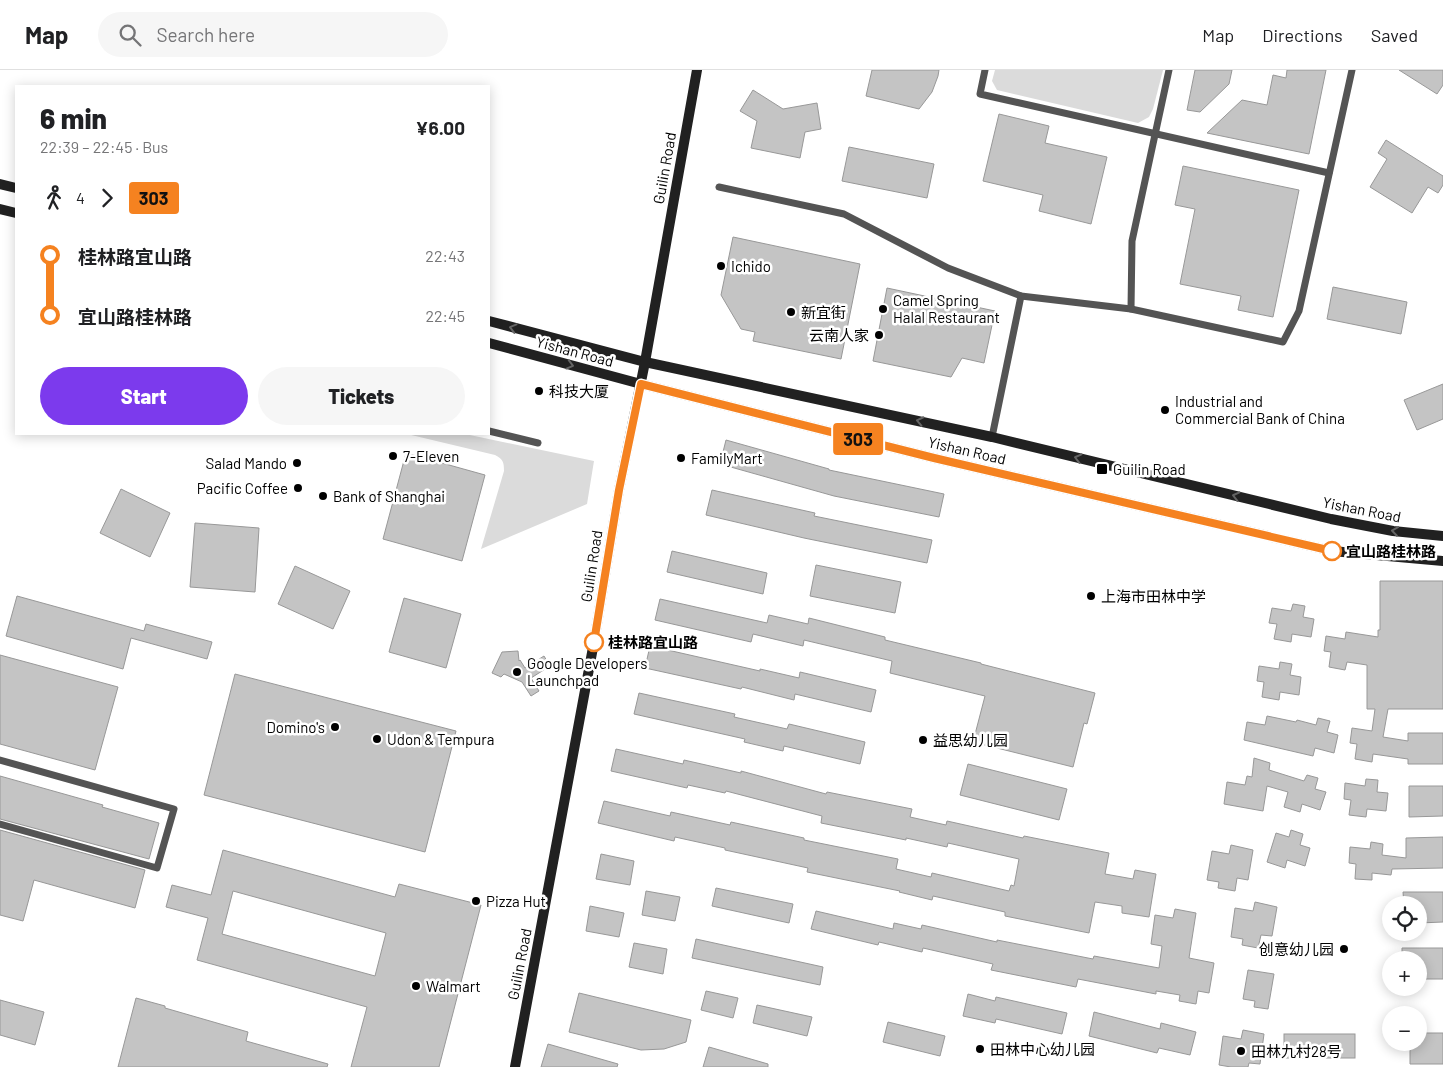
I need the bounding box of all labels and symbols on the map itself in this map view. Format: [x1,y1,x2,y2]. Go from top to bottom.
street label: Guilin Road [649,131,679,205]
place label: Ichido [731,257,771,275]
marker: Ichido [715,260,727,272]
place label: Camel Spring Halal Restaurant [893,291,1000,326]
place label: 新宜街 [801,303,846,321]
marker: Camel Spring Halal Restaurant [877,303,889,315]
marker: 新宜街 [785,306,797,318]
one-way arrow [510,323,518,333]
place label: 云南人家 [809,326,869,344]
marker: 云南人家 [873,329,885,341]
street label: Yishan Road [534,332,616,370]
one-way arrow [565,359,573,369]
place label: 科技大厦 [549,382,609,400]
marker: 科技大厦 [533,385,545,397]
place label: Industrial and Commercial Bank of China [1175,392,1345,427]
marker: Industrial and Commercial Bank of China [1159,404,1171,416]
one-way arrow [915,417,924,427]
line badge: 303 [829,423,887,455]
street label: Yishan Road [926,432,1008,468]
place label: 7-Eleven [403,447,459,465]
place label: FamilyMart [691,449,763,467]
marker: 7-Eleven [387,450,399,462]
marker: FamilyMart [675,452,687,464]
one-way arrow [1073,453,1082,464]
place label: Salad Mando [206,454,287,472]
marker: Salad Mando [291,457,303,469]
place label: Guilin Road [1113,460,1186,478]
marker: Guilin Road [1095,462,1109,476]
place label: Pacific Coffee [197,479,288,497]
marker: Pacific Coffee [292,482,304,494]
place label: Bank of Shanghai [333,487,445,505]
marker: Bank of Shanghai [317,490,329,502]
one-way arrow [1231,491,1240,502]
street label: Yishan Road [1321,493,1403,525]
one-way arrow [1390,526,1398,537]
street label: Guilin Road [576,529,606,603]
marker: 宜山路桂林路 [1322,541,1342,561]
place label: 宜山路桂林路 [1346,542,1436,560]
place label: 上海市田林中学 [1101,587,1206,605]
marker: 上海市田林中学 [1085,590,1097,602]
marker: 桂林路宜山路 [584,632,604,652]
place label: 桂林路宜山路 [608,633,698,651]
place label: Google Developers Launchpad [527,654,647,689]
marker: Google Developers Launchpad [511,666,523,678]
place label: Domino's [267,718,325,736]
marker: Domino's [329,721,341,733]
place label: Udon & Tempura [387,730,494,748]
place label: 益思幼儿园 [933,731,1008,749]
marker: Udon & Tempura [371,733,383,745]
marker: 益思幼儿园 [917,734,929,746]
place label: Pizza Hut [486,892,546,910]
marker: Pizza Hut [470,895,482,907]
street label: Guilin Road [503,927,535,1001]
place label: 创意幼儿园 [1259,940,1334,958]
marker: 创意幼儿园 [1338,943,1350,955]
place label: Walmart [426,977,481,995]
marker: Walmart [410,980,422,992]
place label: 田林中心幼儿园 [990,1040,1095,1058]
place label: 田林九村28号 [1251,1042,1342,1060]
marker: 田林中心幼儿园 [974,1043,986,1055]
marker: 田林九村28号 [1235,1045,1247,1057]

